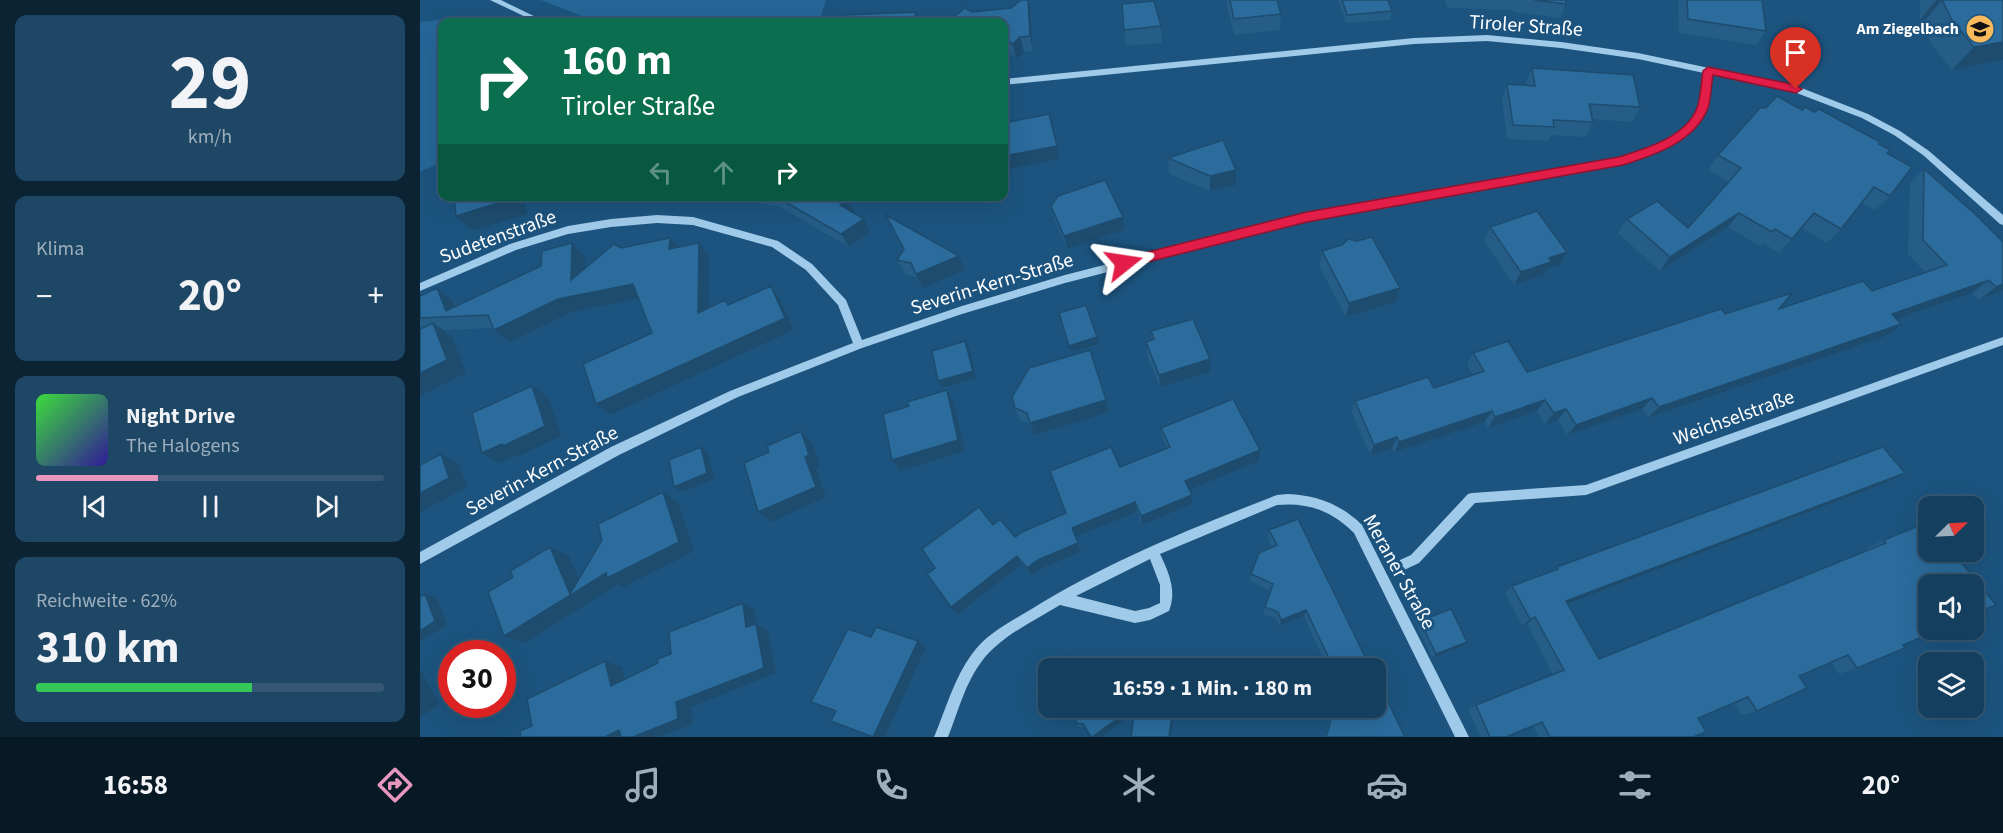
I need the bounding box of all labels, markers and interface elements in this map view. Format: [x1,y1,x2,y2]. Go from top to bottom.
street label: Tiroler Straße [1468,8,1584,44]
school or university icon: Am Ziegelbach [1964,13,1996,45]
place label: Am Ziegelbach [1856,18,1959,40]
pin [1770,27,1821,89]
text: 29 [169,28,251,139]
text: 160 m [561,31,672,91]
icon: arrive [1779,36,1812,69]
icon: right [462,42,540,120]
text: Tiroler Straße [561,87,715,126]
text: km/h [188,123,232,151]
icon: left [644,156,677,189]
icon: ahead [707,156,740,189]
icon: right [770,156,803,189]
street label: Sudetenstraße [436,203,560,271]
position arrow [1092,231,1156,295]
text: Klima [36,235,84,263]
street label: Severin-Kern-Straße [907,246,1077,322]
text: 20° [178,264,242,328]
text: − [36,273,52,320]
text: + [368,273,384,320]
street label: Weichselstraße [1670,383,1798,453]
text: Night Drive [126,400,235,432]
street label: Severin-Kern-Straße [461,419,623,523]
text: The Halogens [126,432,240,460]
icon: previous [78,490,111,523]
icon: pause [194,490,227,523]
icon: next [310,490,343,523]
north arrow [1918,496,1984,562]
map controls [1918,496,1984,718]
street label: Meraner Straße [1356,509,1442,635]
button: sound [1918,574,1984,640]
text: Reichweite · 62% [36,587,177,615]
text: 310 km [36,616,180,680]
speed limit sign: 30 [438,640,516,718]
button: layers [1918,652,1984,718]
text: 16:59 · 1 Min. · 180 m [1112,672,1312,704]
icon: directions [374,764,416,806]
icon: music [622,764,664,806]
icon: phone [870,764,912,806]
icon: climate [1118,764,1160,806]
icon: car [1366,764,1408,806]
icon: filters [1614,764,1656,806]
text: 16:58 [103,766,168,805]
text: 20° [1862,766,1900,805]

